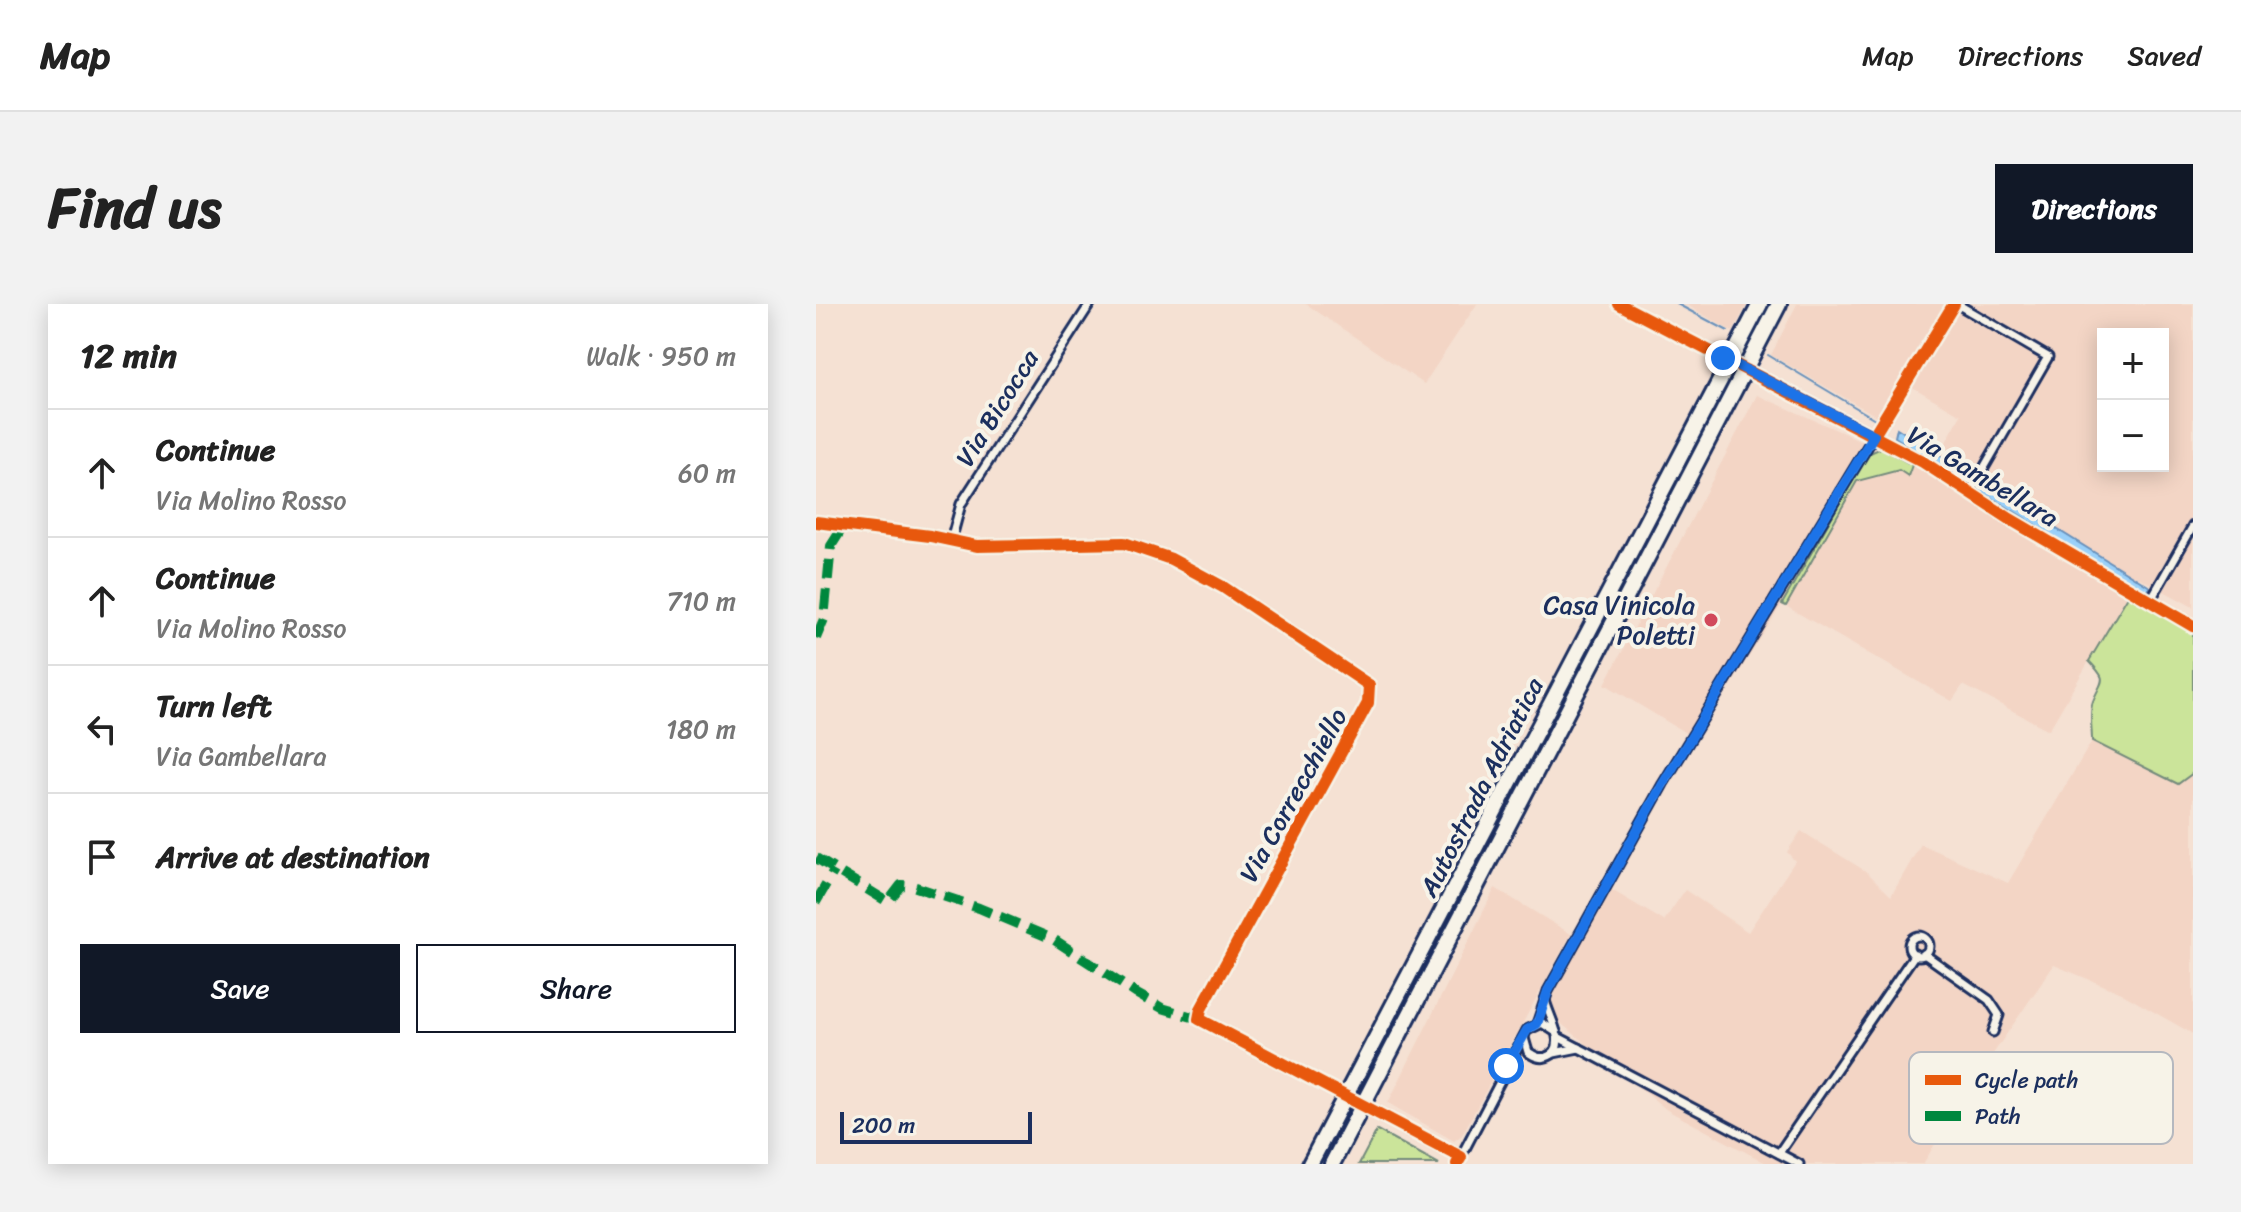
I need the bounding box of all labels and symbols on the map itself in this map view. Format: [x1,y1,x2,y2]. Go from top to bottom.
street label: Via Bicocca [943,339,1052,476]
route end [1705,340,1741,376]
street label: Via Gambellara [1898,412,2068,540]
place label: Casa Vinicola Poletti [1543,582,1696,658]
marker: Casa Vinicola Poletti [1702,611,1720,629]
street label: Autostrada Adriatica [1405,668,1557,906]
street label: Via Correcchiello [1226,699,1360,891]
route start [1488,1048,1524,1084]
legend [1909,1052,2173,1144]
text: Cycle path [1975,1061,2078,1100]
text: Path [1975,1097,2021,1136]
scale bar [840,1108,1032,1144]

